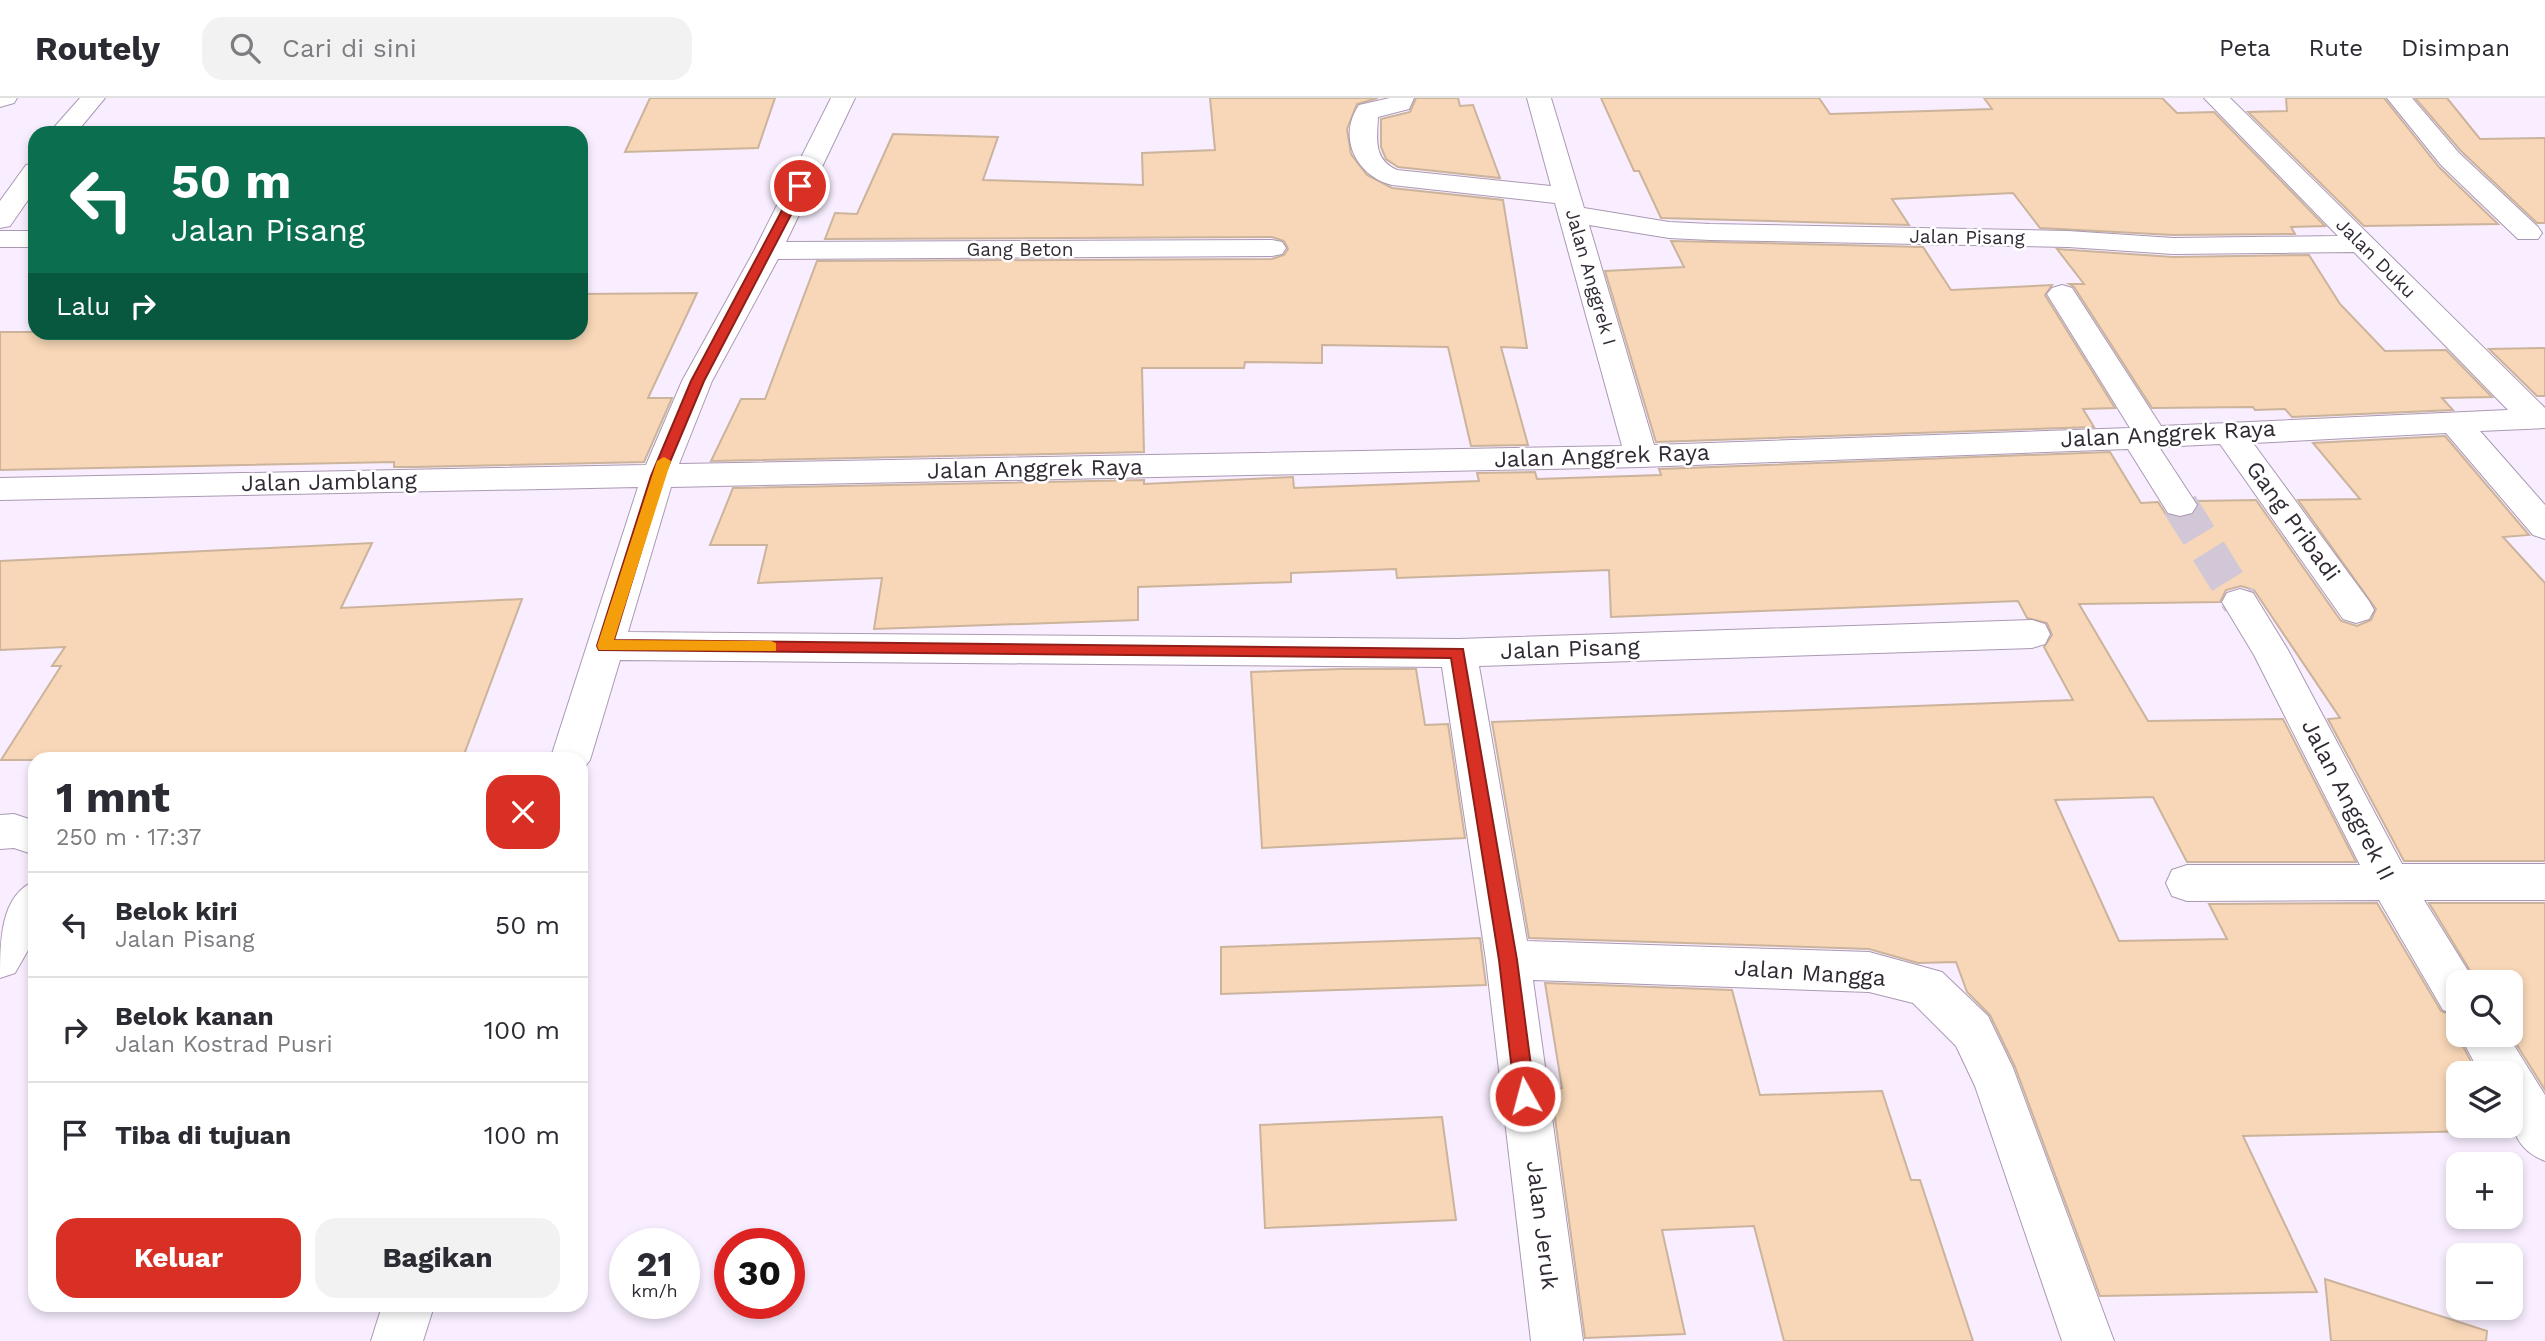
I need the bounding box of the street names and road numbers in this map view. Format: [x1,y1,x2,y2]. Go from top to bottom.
street label: Jalan Anggrek I [1561,206,1621,348]
street label: Jalan Duku [2331,213,2421,303]
street label: Jalan Pisang [1909,224,2026,250]
street label: Gang Beton [966,238,1074,261]
street label: Jalan Anggrek Raya [2060,415,2276,453]
street label: Jalan Anggrek Raya [1494,439,1710,473]
street label: Jalan Anggrek Raya [927,454,1143,484]
street label: Gang Pribadi [2240,456,2346,586]
street label: Jalan Jamblang [241,467,418,497]
street label: Jalan Pisang [1500,633,1641,665]
street label: Jalan Anggrek II [2296,715,2400,885]
street label: Jalan Mangga [1733,954,1887,992]
street label: Jalan Jeruk [1521,1159,1563,1291]

